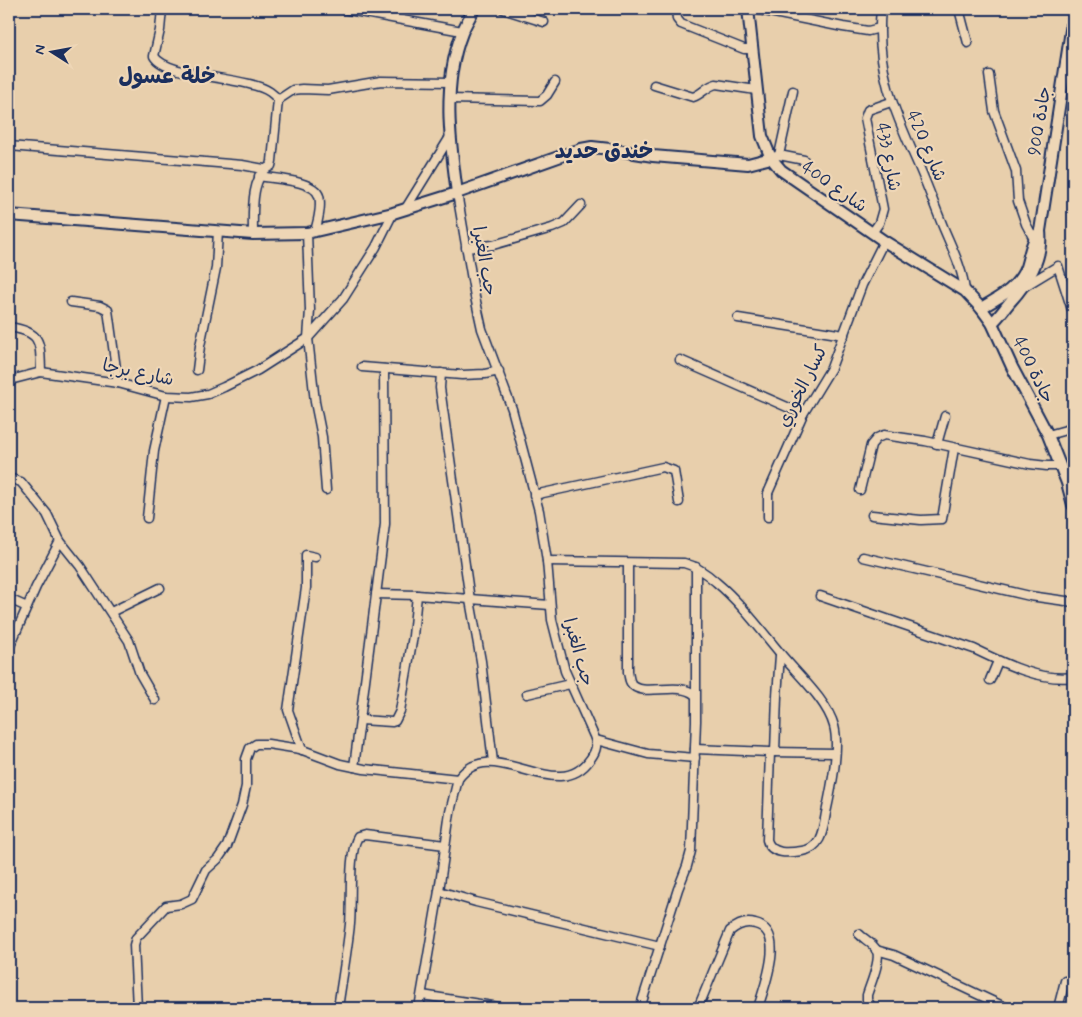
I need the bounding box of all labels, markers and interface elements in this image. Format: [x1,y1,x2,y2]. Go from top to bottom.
north arrow [28,28,78,78]
text: N [30,43,50,56]
district label: خلة عسول [118,63,216,91]
street label: جادة 900 [1023,85,1057,157]
street label: شارع 420 [900,107,952,185]
street label: شارع 433 [870,121,906,193]
district label: خندق حديد [555,138,653,166]
street label: شارع 400 [796,156,872,218]
street label: جب الغبرا [466,224,502,298]
street label: جادة 400 [1007,333,1059,407]
street label: كسار الخوري [772,340,834,431]
street label: شارع برجا [100,354,176,392]
street label: جب الغبرا [557,615,599,689]

